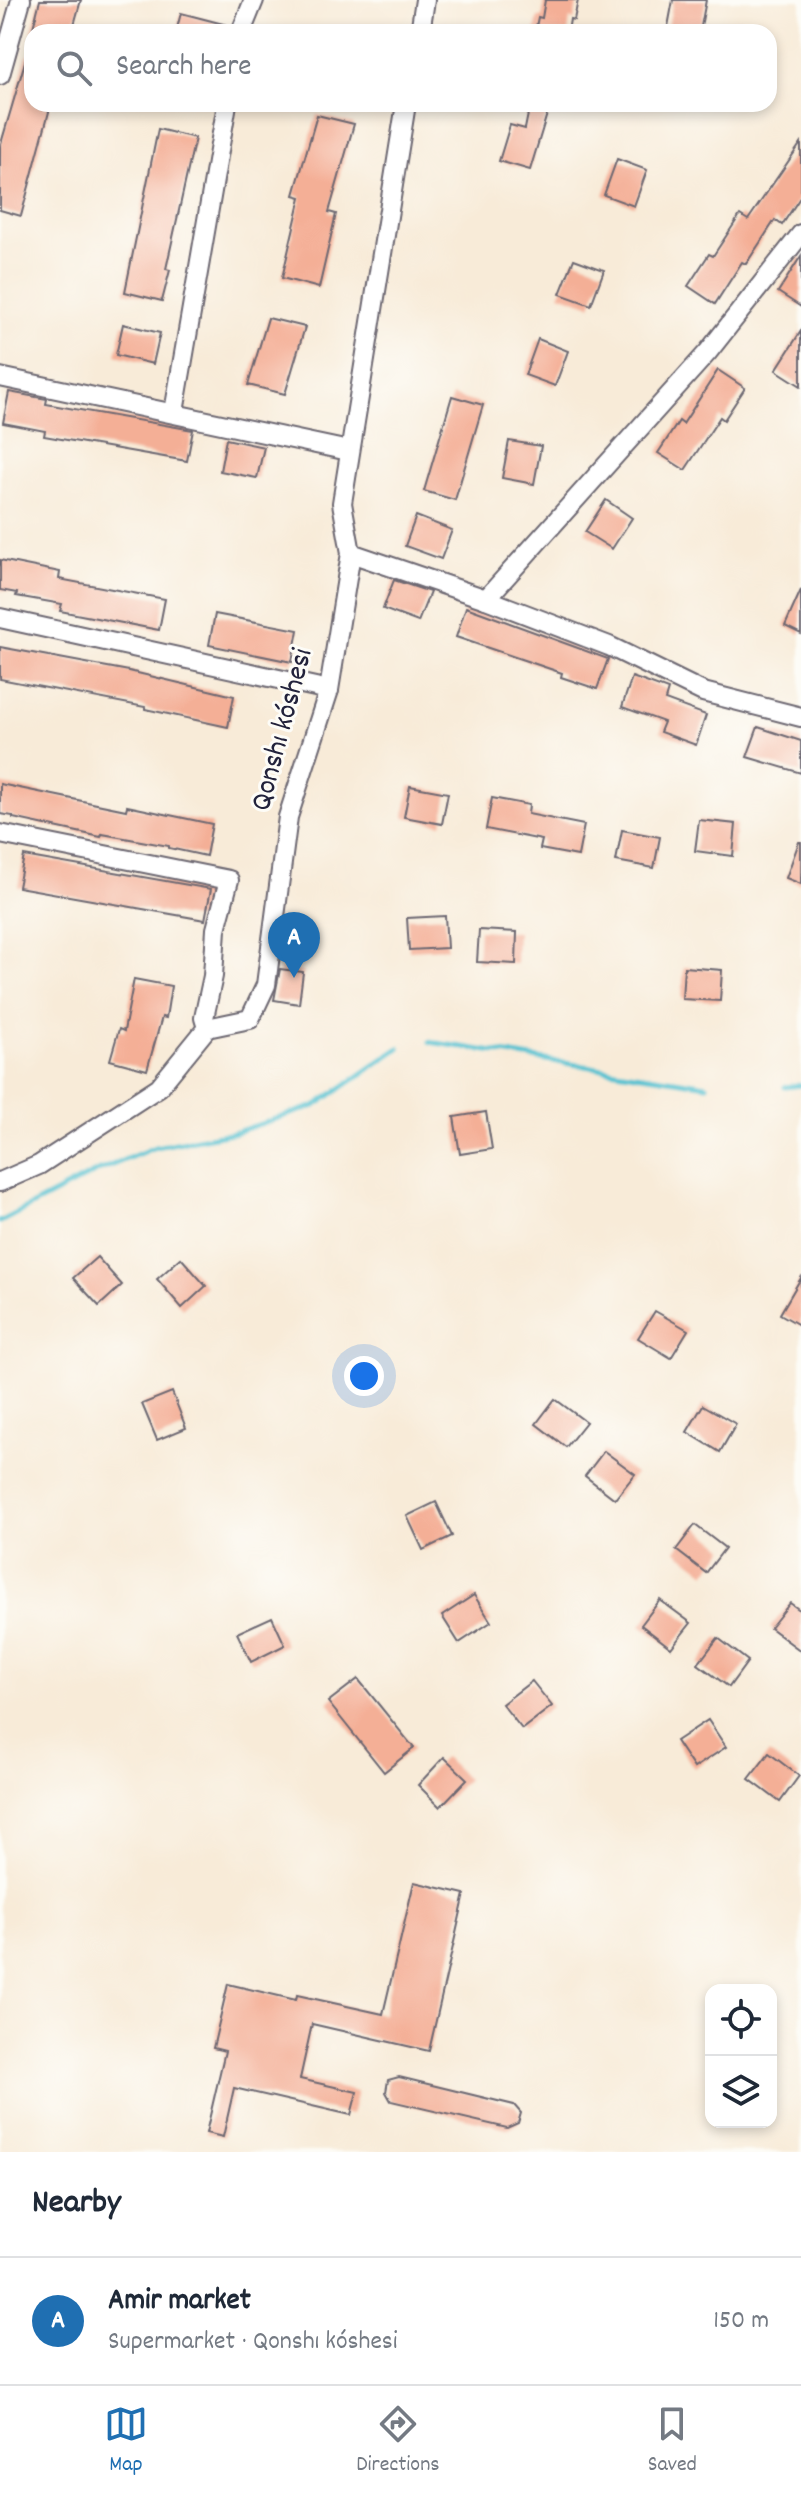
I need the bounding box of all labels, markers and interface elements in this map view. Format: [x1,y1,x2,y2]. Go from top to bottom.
search box [24,24,777,112]
icon: search [52,46,96,90]
text: Search here [116,47,252,90]
street label: Qonshı kóshesi [242,644,326,816]
pin: A [268,912,320,978]
your location [344,1356,384,1396]
map controls [705,1984,777,2128]
button: locate [705,1984,777,2056]
button: layers [705,2056,777,2128]
text: Nearby [32,2180,121,2229]
text: Amir market [108,2281,251,2324]
text: A [51,2303,65,2340]
text: 150 m [713,2303,769,2340]
text: Supermarket · Qonshı kóshesi [108,2324,398,2361]
tab: Map [104,2402,148,2481]
tab: Directions [356,2402,440,2481]
tab: Saved [648,2402,697,2481]

